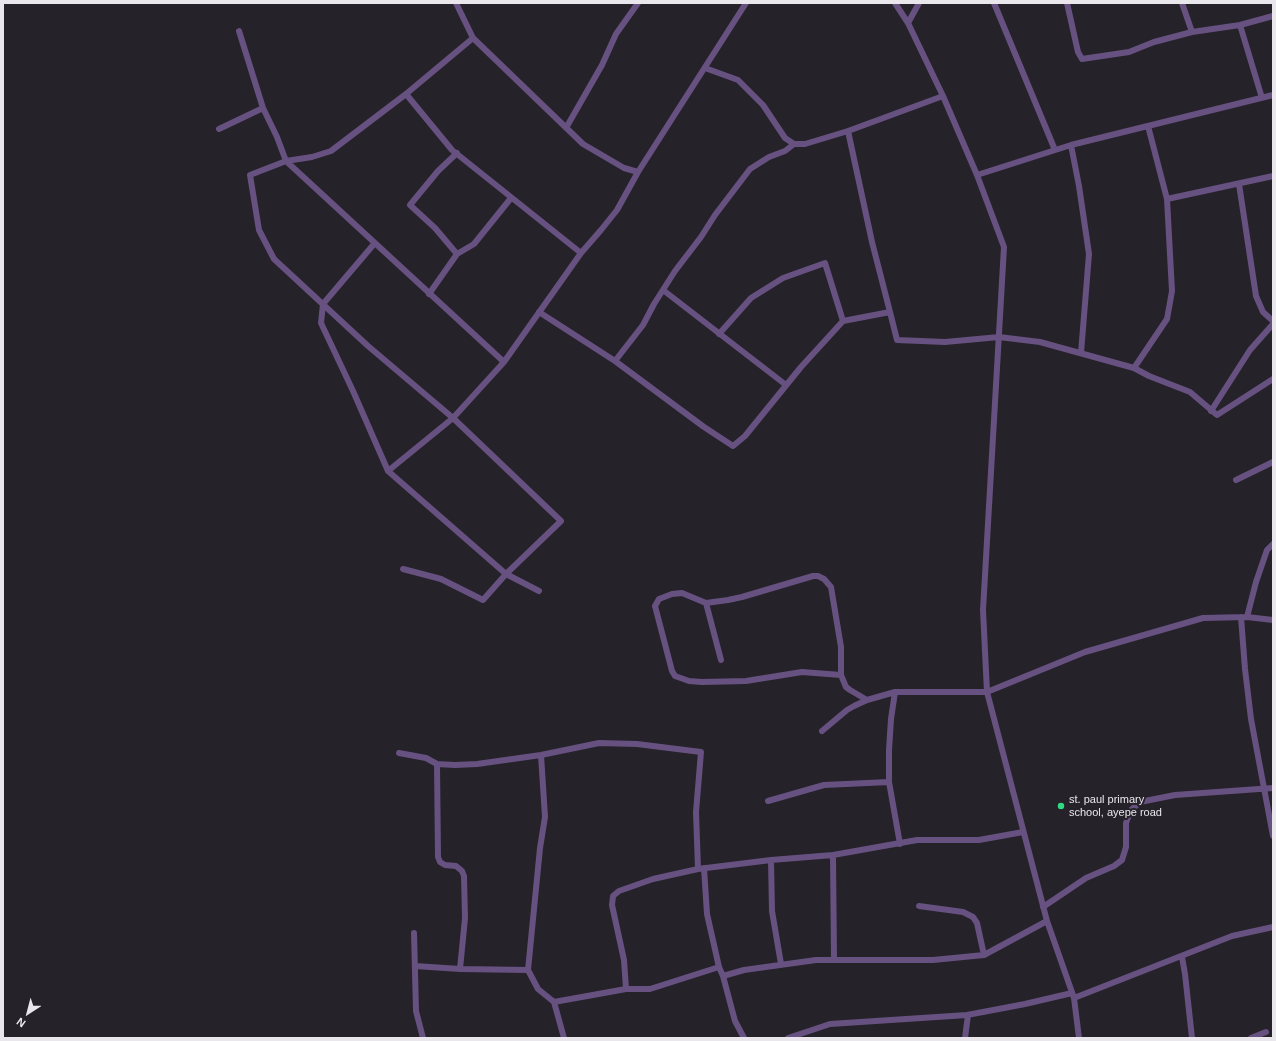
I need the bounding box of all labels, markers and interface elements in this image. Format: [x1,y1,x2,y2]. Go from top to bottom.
place label: st. paul primary school, ayepe road [1069,793,1162,819]
marker: st. paul primary school, ayepe road [1056,801,1066,811]
north arrow [8,993,48,1033]
text: N [14,1016,28,1030]

